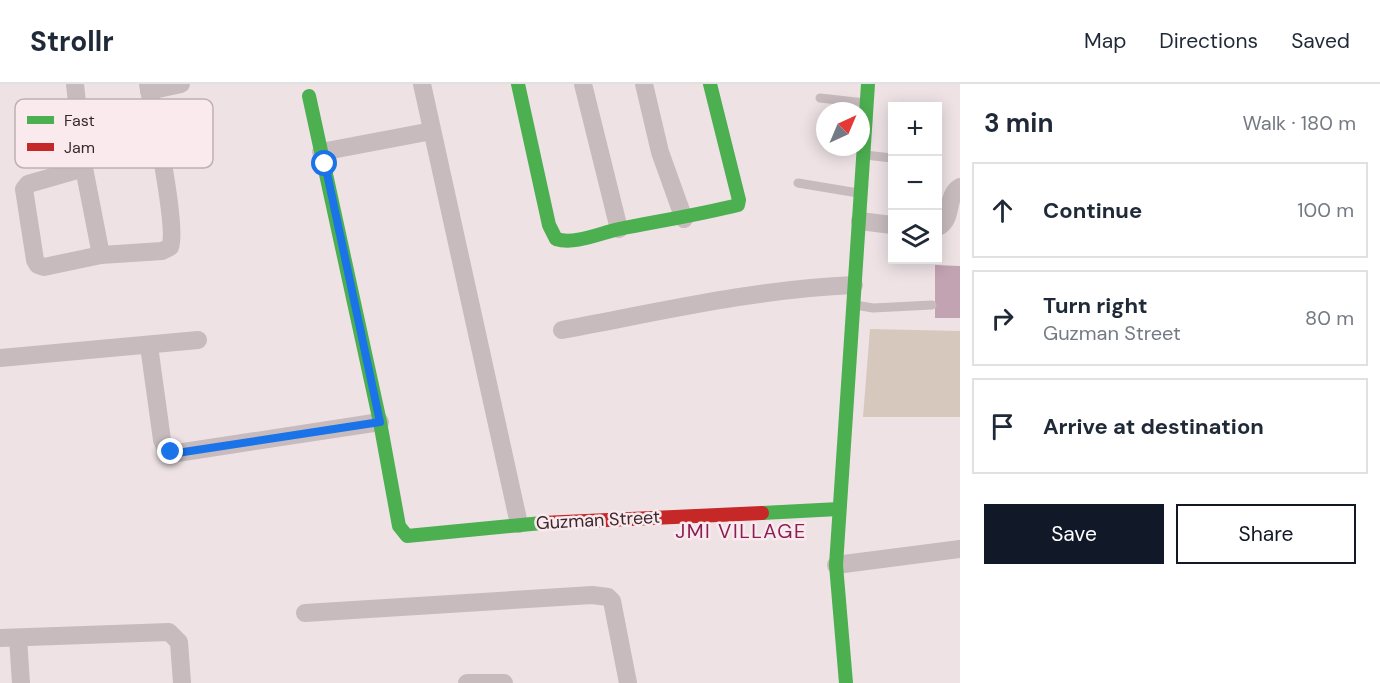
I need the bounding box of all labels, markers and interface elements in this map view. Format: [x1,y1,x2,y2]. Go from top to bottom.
text: Strollr [30,23,114,60]
text: Map [1084,27,1126,55]
text: Directions [1159,27,1258,55]
text: Saved [1291,27,1350,55]
legend [15,99,213,168]
north arrow [816,102,870,156]
map controls [888,102,942,264]
button: + [888,102,942,156]
text: 3 min [984,106,1053,140]
text: Fast [64,110,95,131]
text: Walk · 180 m [1242,110,1356,136]
text: Jam [64,137,95,158]
route start [311,150,337,176]
button: − [888,156,942,210]
icon: ahead [986,194,1019,227]
text: Continue [1043,196,1142,225]
text: 100 m [1297,197,1354,223]
button: layers [888,210,942,264]
text: Turn right [1043,291,1148,320]
icon: right [986,302,1019,335]
text: 80 m [1305,305,1354,331]
text: Guzman Street [1043,320,1181,346]
icon: arrive [986,410,1019,443]
text: Arrive at destination [1043,412,1264,441]
route end [157,438,183,464]
button: Save [984,504,1164,564]
button: Share [1176,504,1356,564]
street label: Guzman Street [535,505,661,535]
district label: JMI VILLAGE [675,518,807,544]

